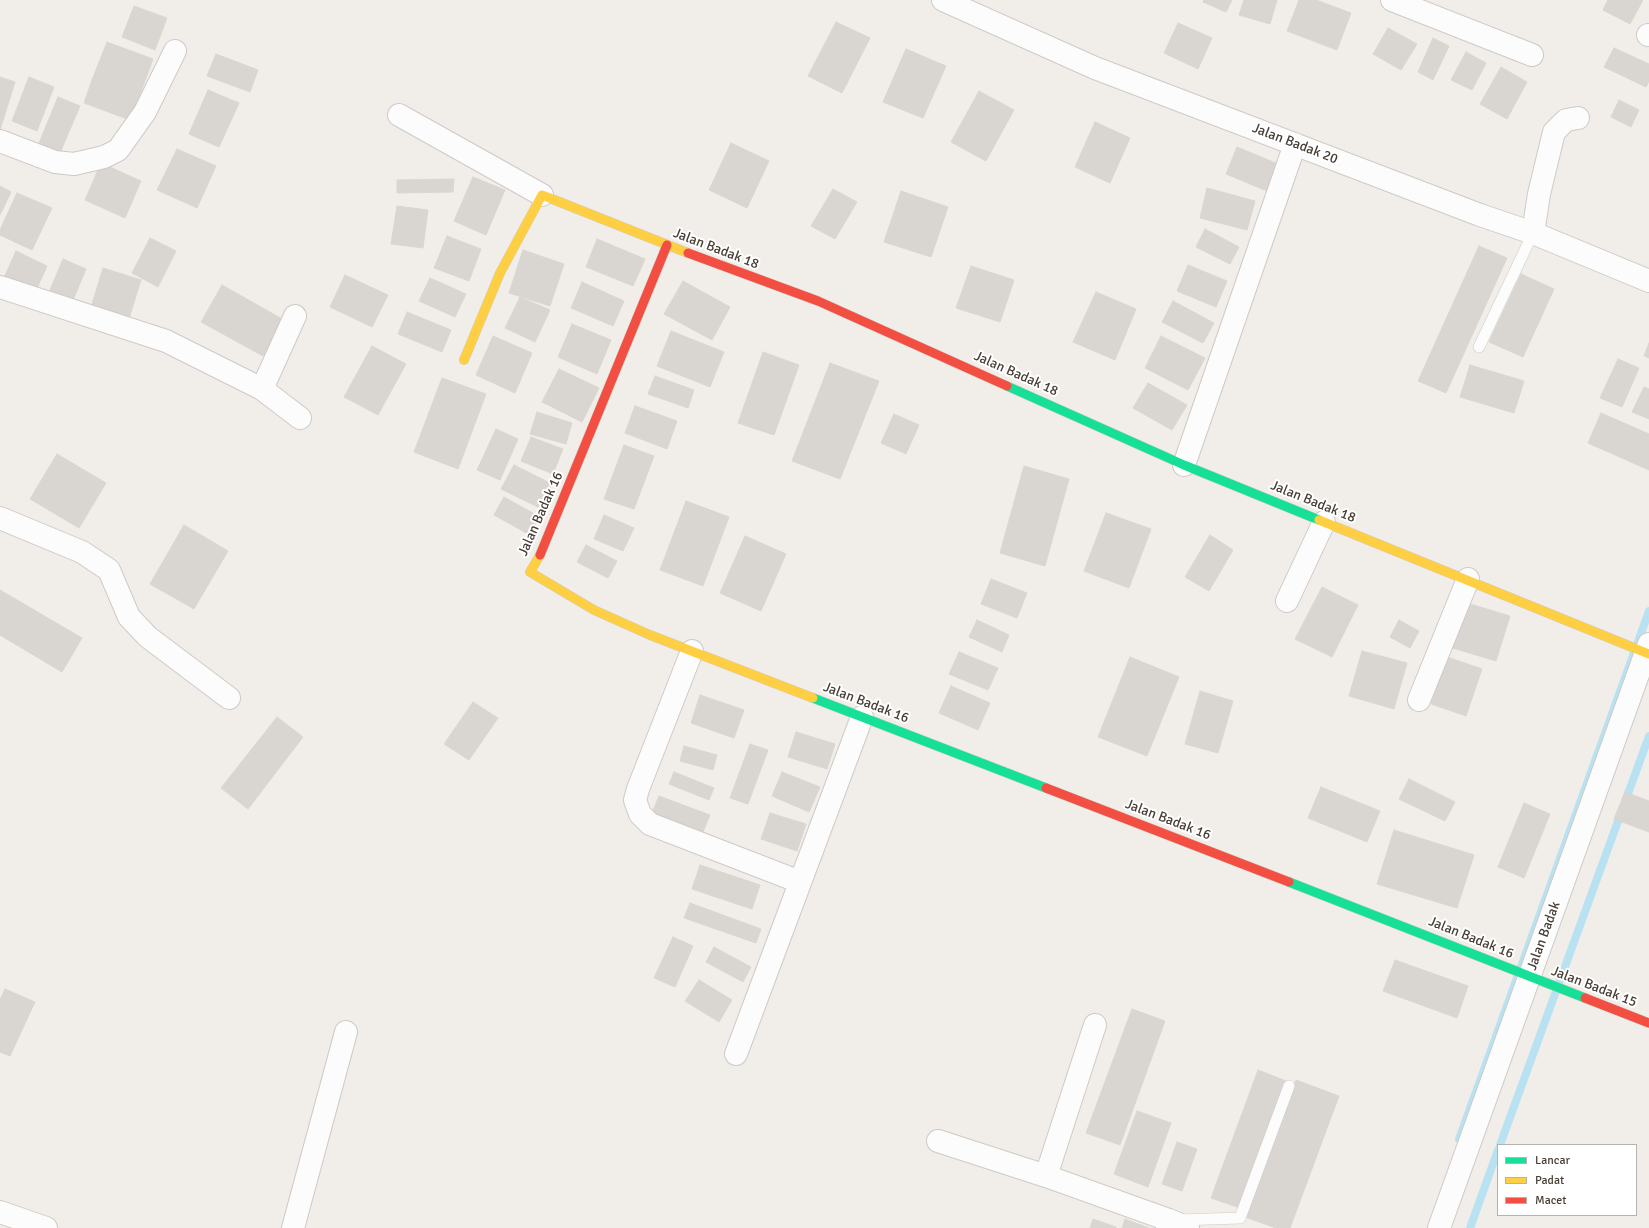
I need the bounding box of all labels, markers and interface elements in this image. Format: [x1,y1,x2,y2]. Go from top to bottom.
street label: Jalan Badak 20 [1250,120,1340,168]
street label: Jalan Badak 18 [671,225,761,273]
street label: Jalan Badak 18 [971,348,1061,400]
street label: Jalan Badak 16 [515,469,567,559]
street label: Jalan Badak 18 [1268,477,1358,527]
street label: Jalan Badak 16 [821,679,911,727]
street label: Jalan Badak 16 [1123,796,1213,844]
street label: Jalan Badak [1524,899,1564,973]
street label: Jalan Badak 16 [1426,913,1516,963]
street label: Jalan Badak 15 [1549,963,1639,1011]
legend [1497,1144,1637,1216]
text: Lancar [1535,1153,1570,1168]
text: Padat [1535,1173,1564,1188]
text: Macet [1535,1193,1567,1208]

